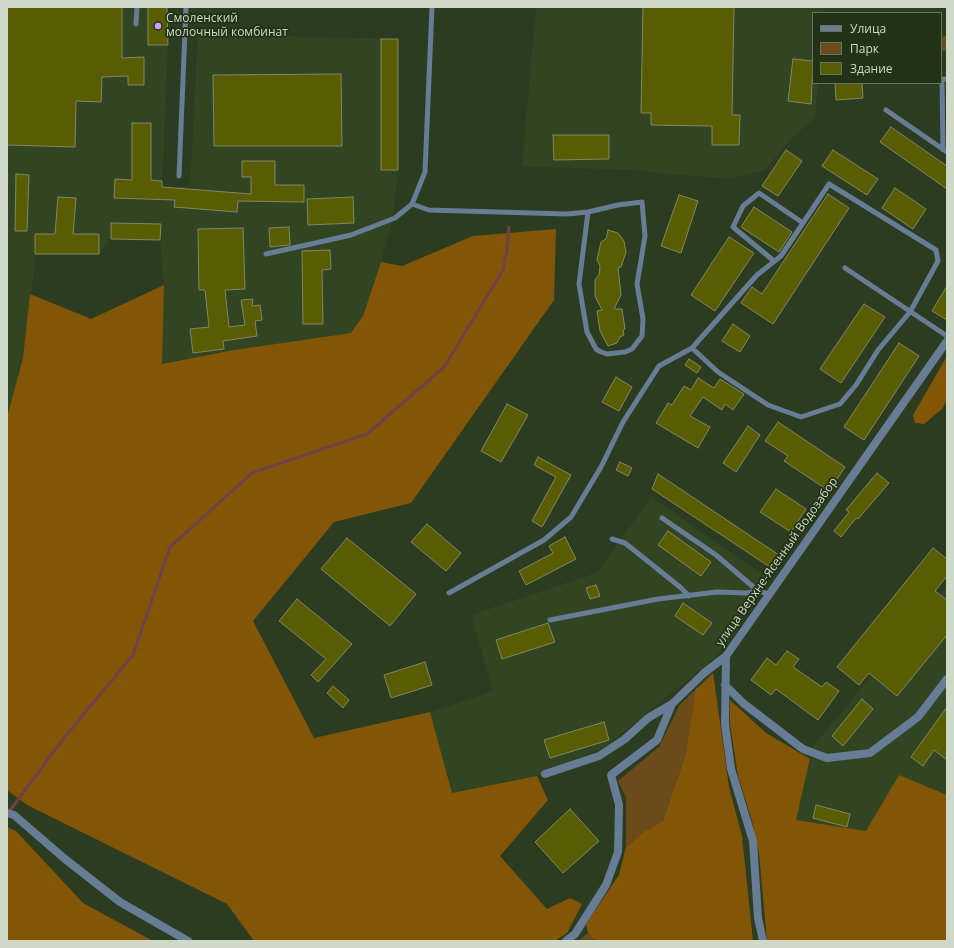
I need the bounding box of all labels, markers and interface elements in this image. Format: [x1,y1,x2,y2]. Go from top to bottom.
place label: Смоленский молочный комбинат [166,12,288,40]
legend [812,12,942,84]
text: Улица [850,20,886,37]
marker: Смоленский молочный комбинат [153,21,163,31]
text: Парк [850,40,879,57]
text: Здание [850,60,893,77]
street label: улица Верхне-Ясенный Водозабор [713,475,841,649]

